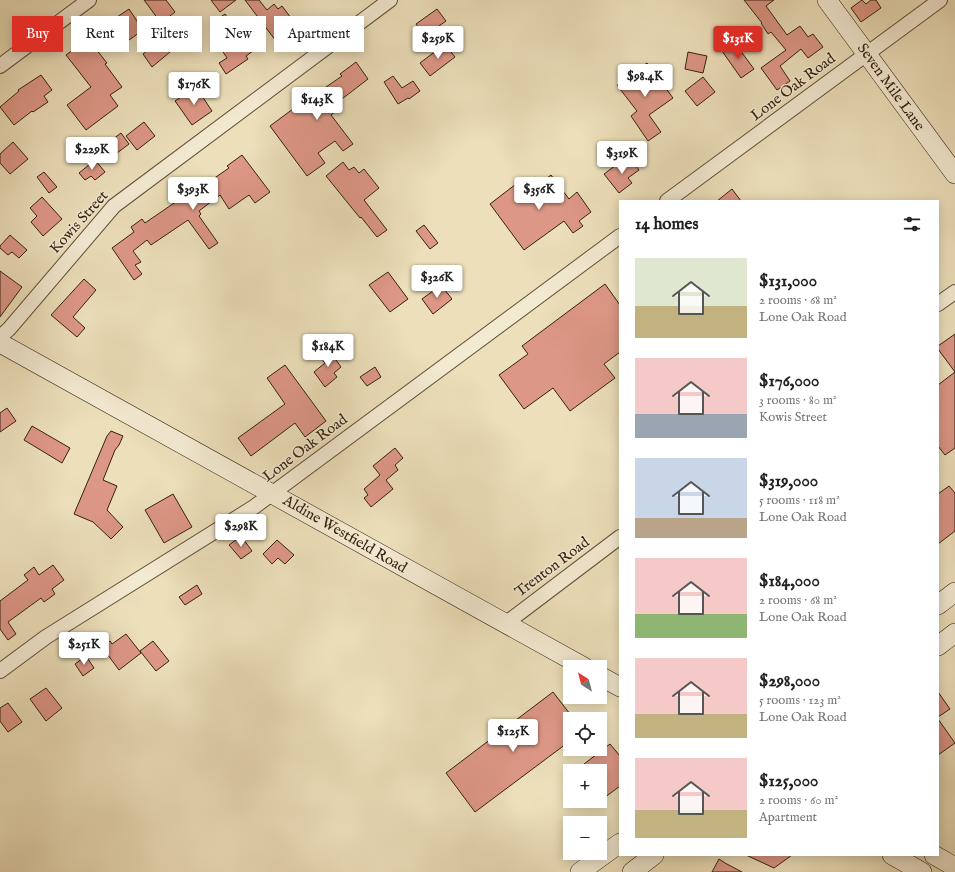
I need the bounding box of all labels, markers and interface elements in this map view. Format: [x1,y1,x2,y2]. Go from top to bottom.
chip: Buy [12,16,63,52]
chip: Rent [71,16,129,52]
chip: Filters [137,16,202,52]
chip: New [210,16,266,52]
chip: Apartment [274,16,364,52]
pin: $259K [410,26,466,60]
pin: $131K [710,26,766,60]
text: $259K [421,30,455,47]
text: $131K [722,30,754,47]
street label: Seven Mile Lane [853,39,929,135]
street label: Lone Oak Road [747,48,840,125]
pin: $98.4K [612,64,678,98]
text: $98.4K [627,68,663,85]
pin: $176K [166,72,222,106]
text: $176K [177,76,211,93]
pin: $143K [289,87,345,121]
text: $143K [301,91,333,108]
pin: $229K [64,137,120,171]
text: $229K [75,141,109,158]
pin: $319K [594,141,650,175]
text: $319K [606,145,638,162]
pin: $393K [165,177,221,211]
pin: $356K [511,177,567,211]
text: $393K [177,181,209,198]
text: $356K [523,181,555,198]
street label: Kowis Street [46,187,112,257]
icon: filters [901,213,923,235]
text: 14 homes [635,214,698,235]
pin: $326K [409,265,465,299]
text: $326K [420,269,454,286]
text: $131,000 [759,271,817,292]
icon: home [667,274,715,322]
text: 2 rooms · 68 m² [759,292,837,309]
text: Lone Oak Road [759,309,847,326]
pin: $184K [300,334,356,368]
text: $184K [312,338,344,355]
text: $176,000 [759,371,819,392]
icon: home [667,374,715,422]
text: 3 rooms · 80 m² [759,392,837,409]
street label: Lone Oak Road [259,409,352,486]
text: Kowis Street [759,409,827,426]
text: $319,000 [759,471,818,492]
icon: home [667,474,715,522]
street label: Aldine Westfield Road [279,490,411,578]
text: 5 rooms · 118 m² [759,492,840,509]
text: Lone Oak Road [759,509,847,526]
pin: $298K [213,514,269,548]
text: $298K [224,518,258,535]
street label: Trenton Road [511,532,594,601]
text: $184,000 [759,571,820,592]
icon: home [667,574,715,622]
text: 2 rooms · 68 m² [759,592,837,609]
text: Lone Oak Road [759,609,847,626]
pin: $251K [56,632,112,666]
text: $251K [68,636,100,653]
north arrow [563,660,607,704]
map controls [563,660,607,860]
text: $298,000 [759,671,820,692]
icon: home [667,674,715,722]
text: 5 rooms · 123 m² [759,692,841,709]
text: Lone Oak Road [759,709,847,726]
button: locate [563,712,607,756]
pin: $125K [485,719,541,753]
text: $125K [497,723,529,740]
button: + [563,764,607,808]
text: $125,000 [759,771,818,792]
icon: home [667,774,715,822]
text: 2 rooms · 60 m² [759,792,838,809]
text: Apartment [759,809,817,826]
button: − [563,816,607,860]

